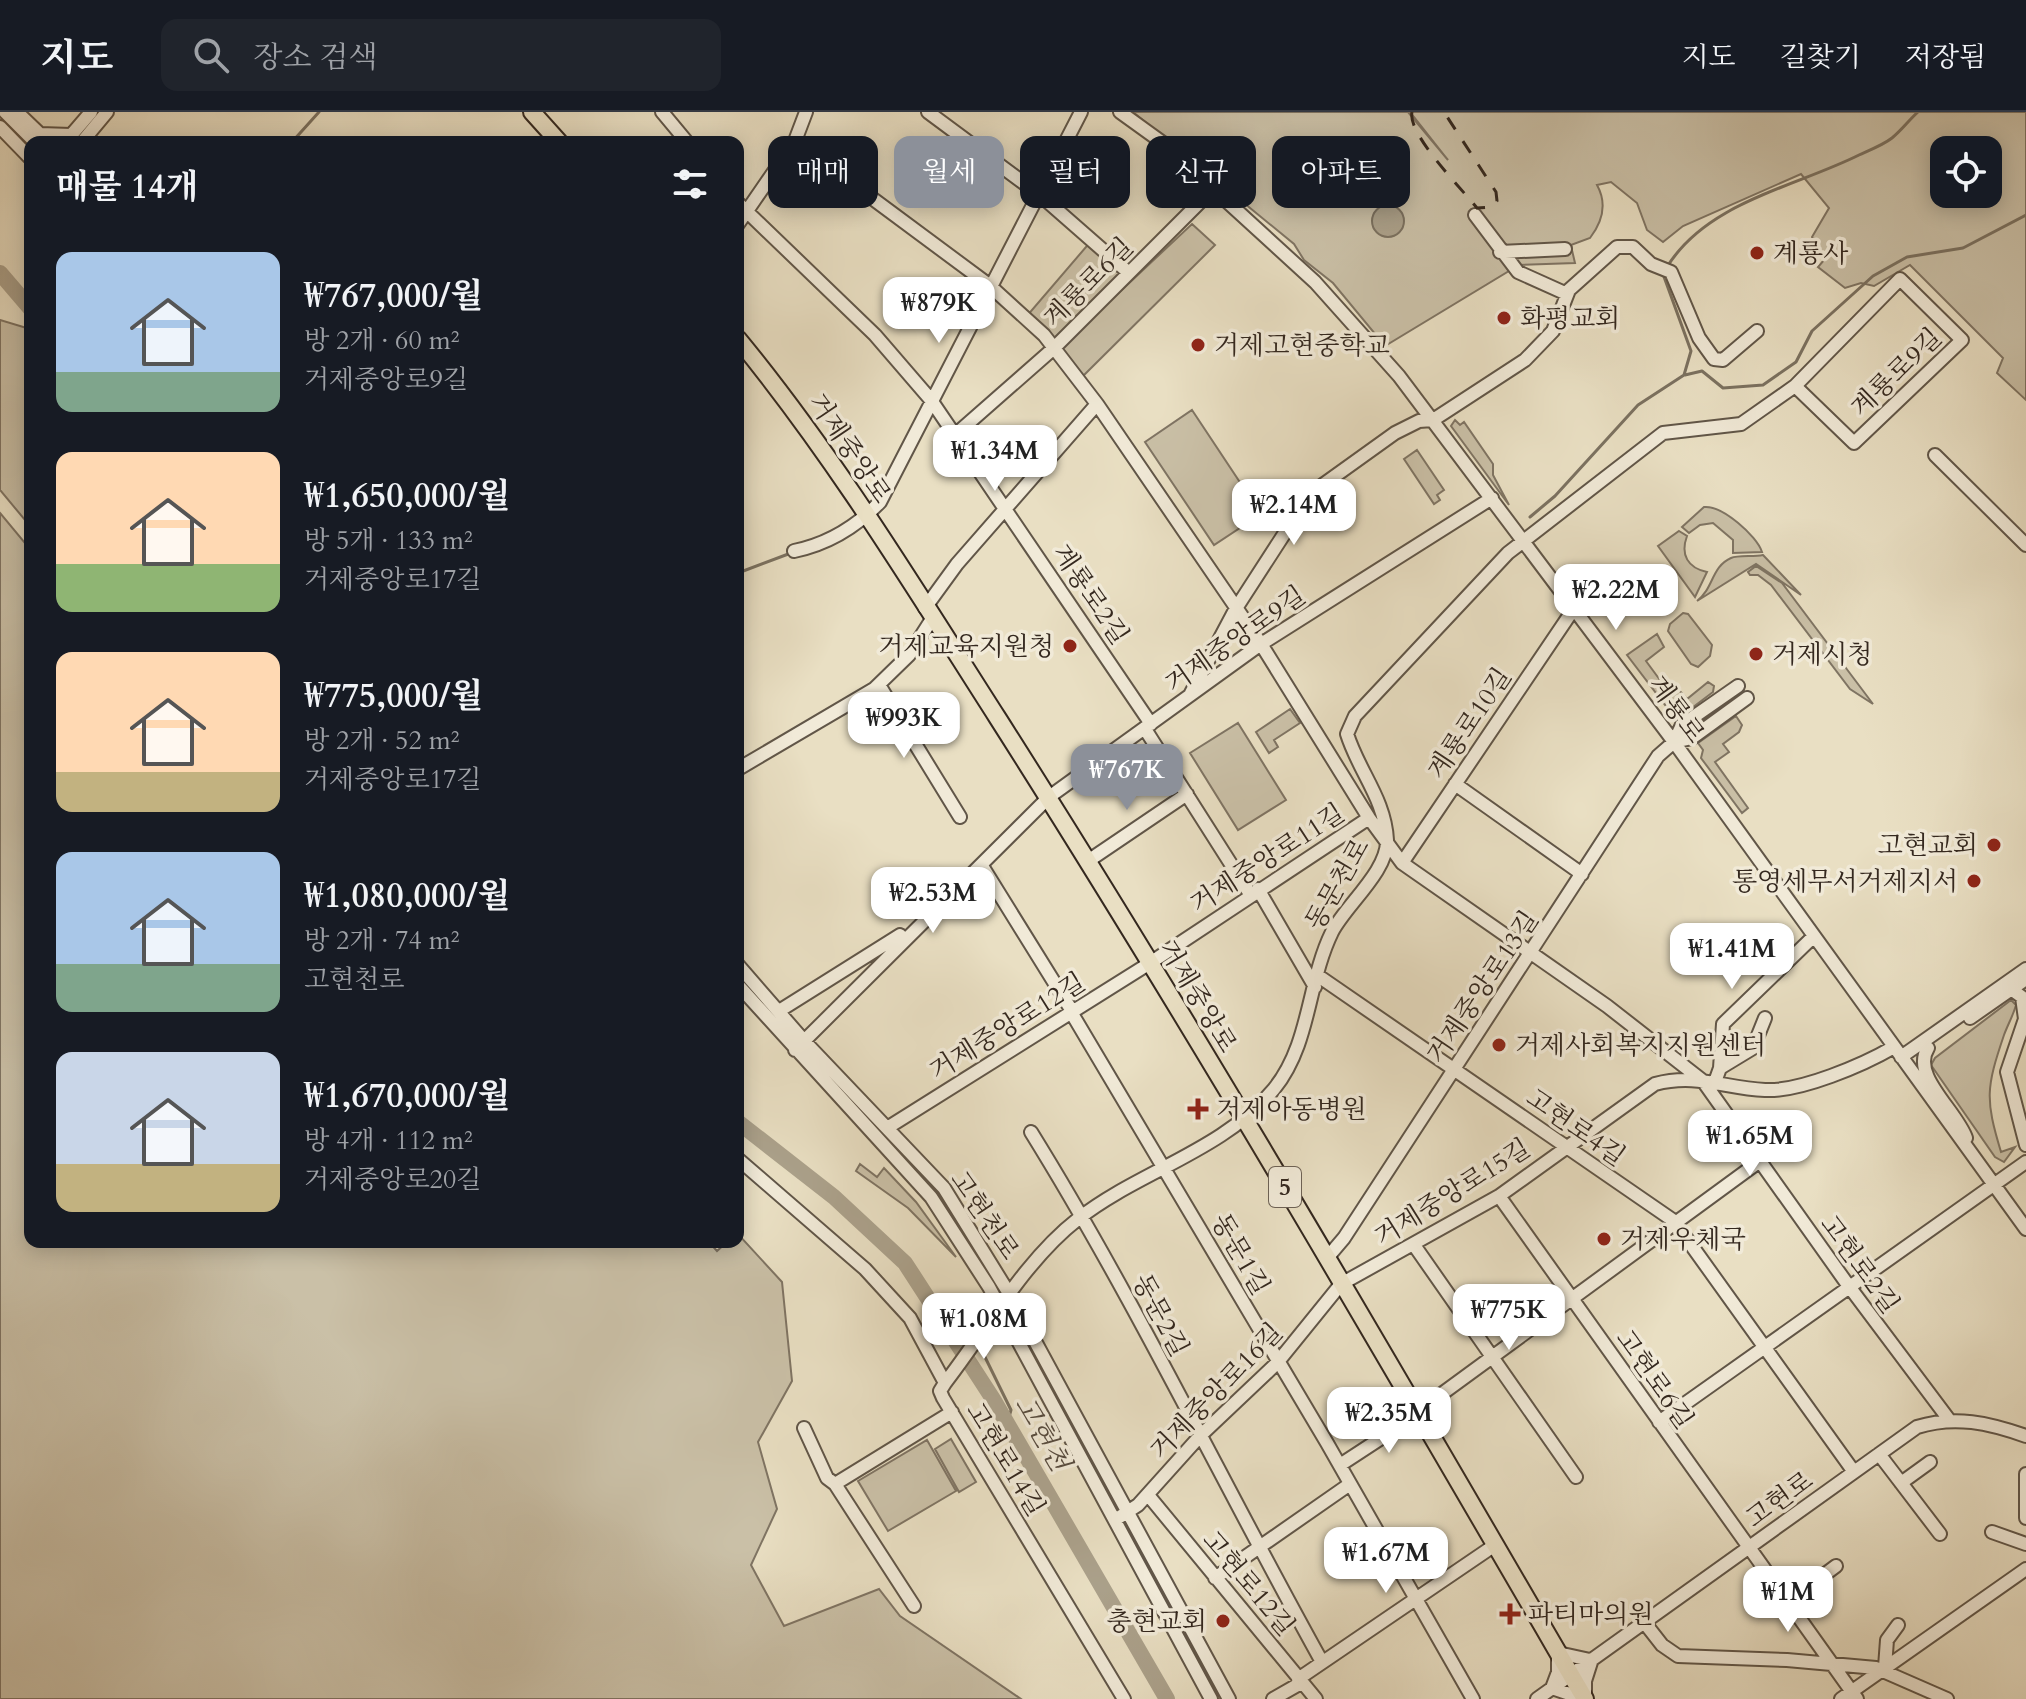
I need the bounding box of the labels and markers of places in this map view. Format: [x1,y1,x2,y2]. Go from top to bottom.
place label: 계룡사 [1773,236,1848,271]
marker: 계룡사 [1748,244,1766,262]
pin: ₩879K [883,277,995,345]
place label: 화평교회 [1520,301,1620,336]
marker: 화평교회 [1495,309,1513,327]
place label: 거제고현중학교 [1214,328,1390,363]
marker: 거제고현중학교 [1189,336,1207,354]
pin: ₩1.34M [930,425,1060,493]
pin: ₩2.14M [1229,479,1359,547]
pin: ₩2.22M [1551,564,1681,632]
place label: 거제교육지원청 [878,629,1054,664]
marker: 거제교육지원청 [1061,637,1079,655]
place label: 거제시청 [1772,637,1872,672]
marker: 거제시청 [1747,645,1765,663]
pin: ₩993K [848,692,960,760]
pin: ₩767K [1071,744,1183,812]
place label: 고현교회 [1878,828,1978,863]
marker: 고현교회 [1985,836,2003,854]
place label: 통영세무서거제지서 [1732,864,1958,899]
pin: ₩2.53M [868,867,998,935]
marker: 통영세무서거제지서 [1965,872,1983,890]
pin: ₩1.41M [1667,923,1797,991]
place label: 거제사회복지지원센터 [1515,1028,1766,1063]
marker: 거제사회복지지원센터 [1490,1036,1508,1054]
place label: 거제아동병원 [1216,1092,1367,1127]
marker: 거제아동병원 [1187,1098,1209,1120]
pin: ₩1.65M [1685,1110,1815,1178]
place label: 거제우체국 [1620,1222,1746,1257]
marker: 거제우체국 [1595,1230,1613,1248]
pin: ₩775K [1453,1284,1565,1352]
pin: ₩1.08M [919,1293,1049,1361]
pin: ₩2.35M [1324,1387,1454,1455]
pin: ₩1.67M [1321,1527,1451,1595]
pin: ₩1M [1749,1566,1827,1634]
place label: 파티마의원 [1528,1597,1654,1632]
marker: 파티마의원 [1499,1603,1521,1625]
place label: 충현교회 [1107,1604,1207,1639]
marker: 충현교회 [1214,1612,1232,1630]

